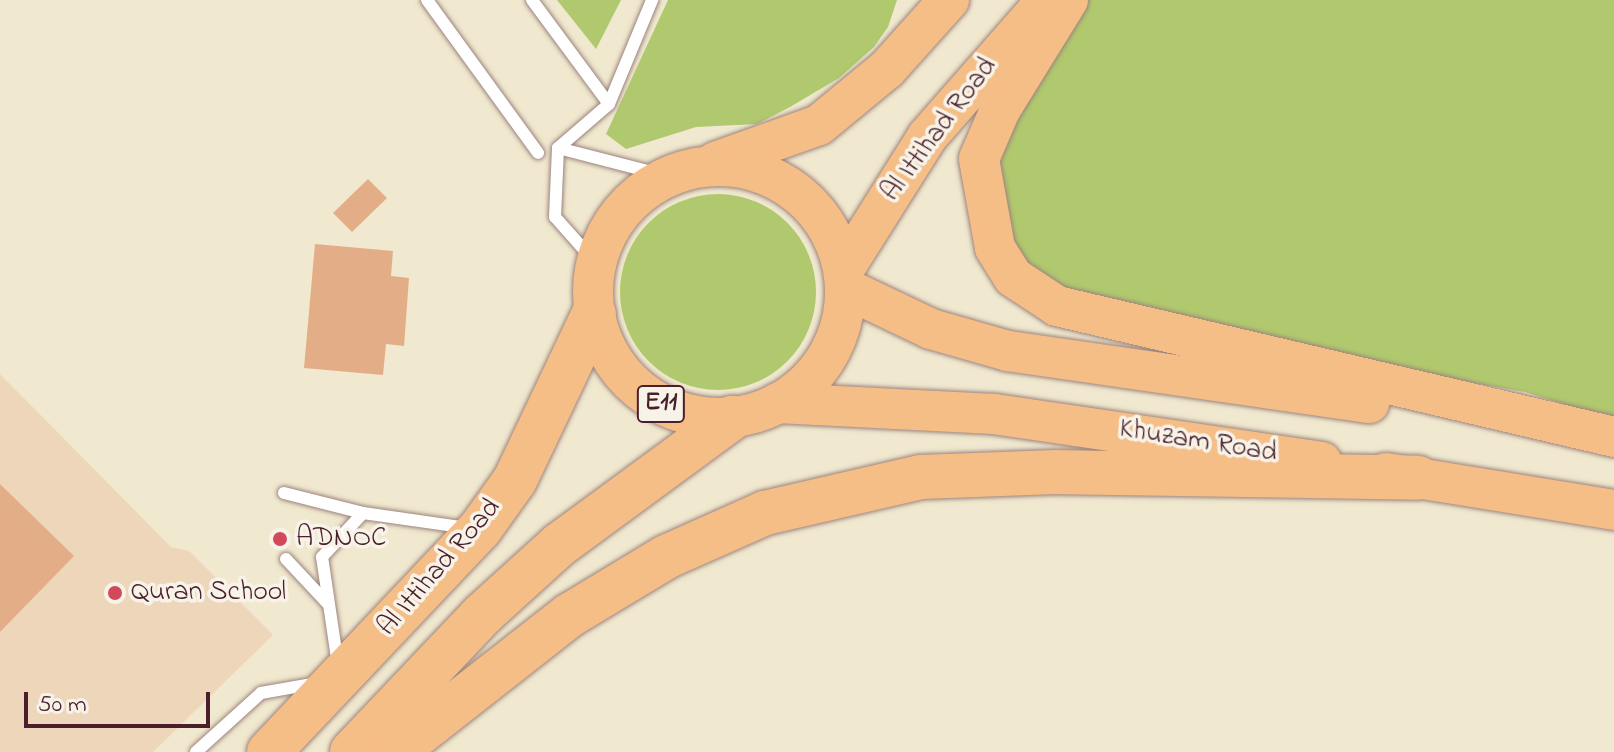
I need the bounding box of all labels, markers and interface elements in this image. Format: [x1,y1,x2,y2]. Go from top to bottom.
street label: Al Ittihad Road [875,51,1005,209]
road number: E11 [635,382,687,426]
street label: Khuzam Road [1117,413,1279,471]
street label: Al Ittihad Road [371,492,509,644]
place label: ADNOC [296,522,386,556]
marker: ADNOC [271,530,289,548]
place label: Quran School [131,576,286,610]
marker: Quran School [106,584,124,602]
scale bar [28,676,214,726]
text: 50 m [38,688,87,723]

